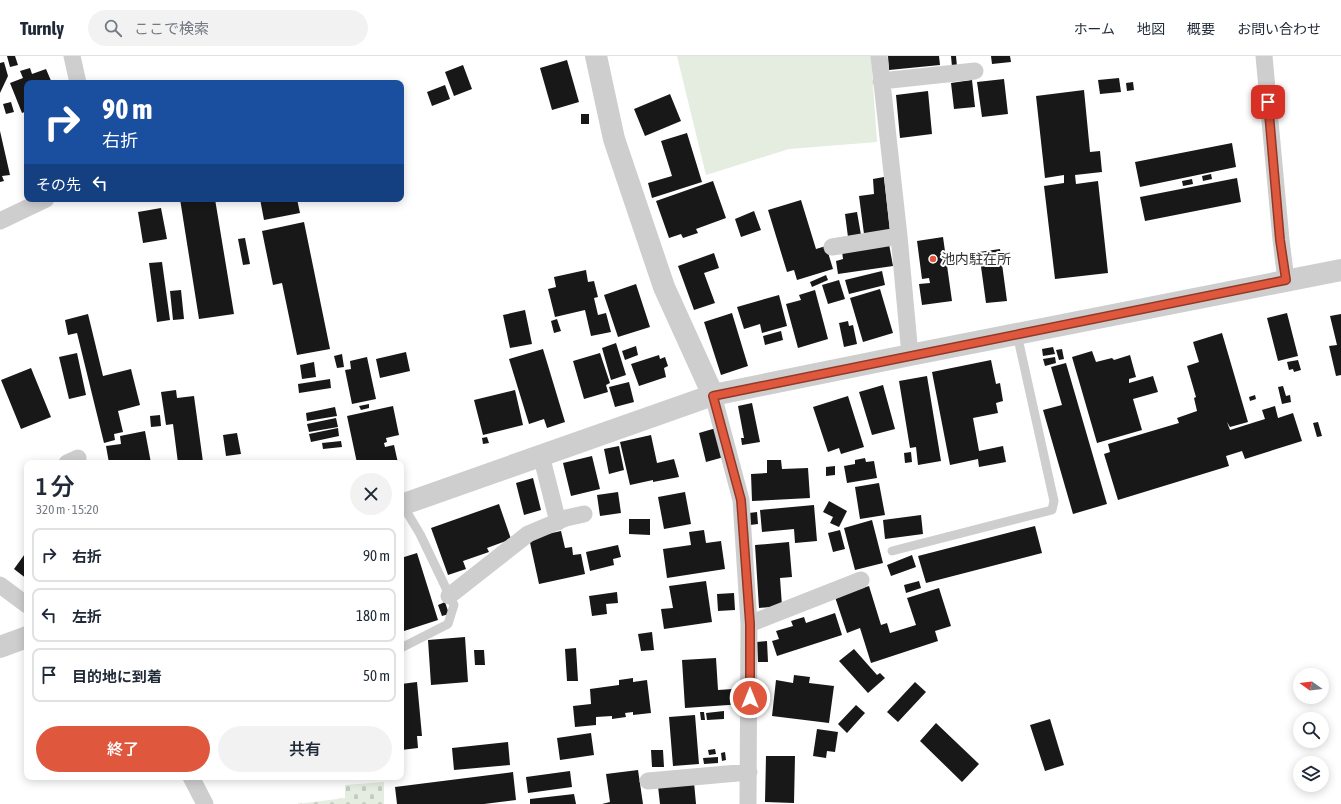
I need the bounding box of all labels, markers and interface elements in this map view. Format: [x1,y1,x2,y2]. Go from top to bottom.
search box [88,10,368,46]
text: Turnly [20,17,64,39]
icon: search [102,17,124,39]
text: ここで検索 [134,20,209,37]
text: ホーム [1073,21,1115,37]
text: 地図 [1137,21,1165,37]
text: 概要 [1187,21,1215,37]
text: お問い合わせ [1237,21,1321,37]
pin [1251,85,1285,119]
icon: arrive [1257,91,1279,113]
text: 90 m [102,93,152,125]
icon: right [36,96,88,148]
text: 右折 [102,130,138,151]
icon: left [89,172,111,194]
text: その先 [36,176,81,193]
place label: 池内駐在所 [941,251,1011,267]
marker: 池内駐在所 [928,254,938,264]
text: 1 分 [36,473,75,500]
button: close [350,473,392,515]
text: 320 m · 15:20 [36,502,99,517]
icon: right [38,544,60,566]
text: 90 m [363,547,390,564]
text: 右折 [72,548,102,565]
icon: left [38,604,60,626]
text: 180 m [356,607,390,624]
text: 左折 [72,608,102,625]
icon: arrive [38,664,60,686]
text: 50 m [363,667,390,684]
text: 目的地に到着 [72,668,162,685]
north arrow [1293,668,1329,704]
map controls [1293,668,1329,792]
position arrow [729,677,771,719]
button: search [1293,712,1329,748]
button: 終了 [36,726,210,772]
button: 共有 [218,726,392,772]
button: layers [1293,756,1329,792]

